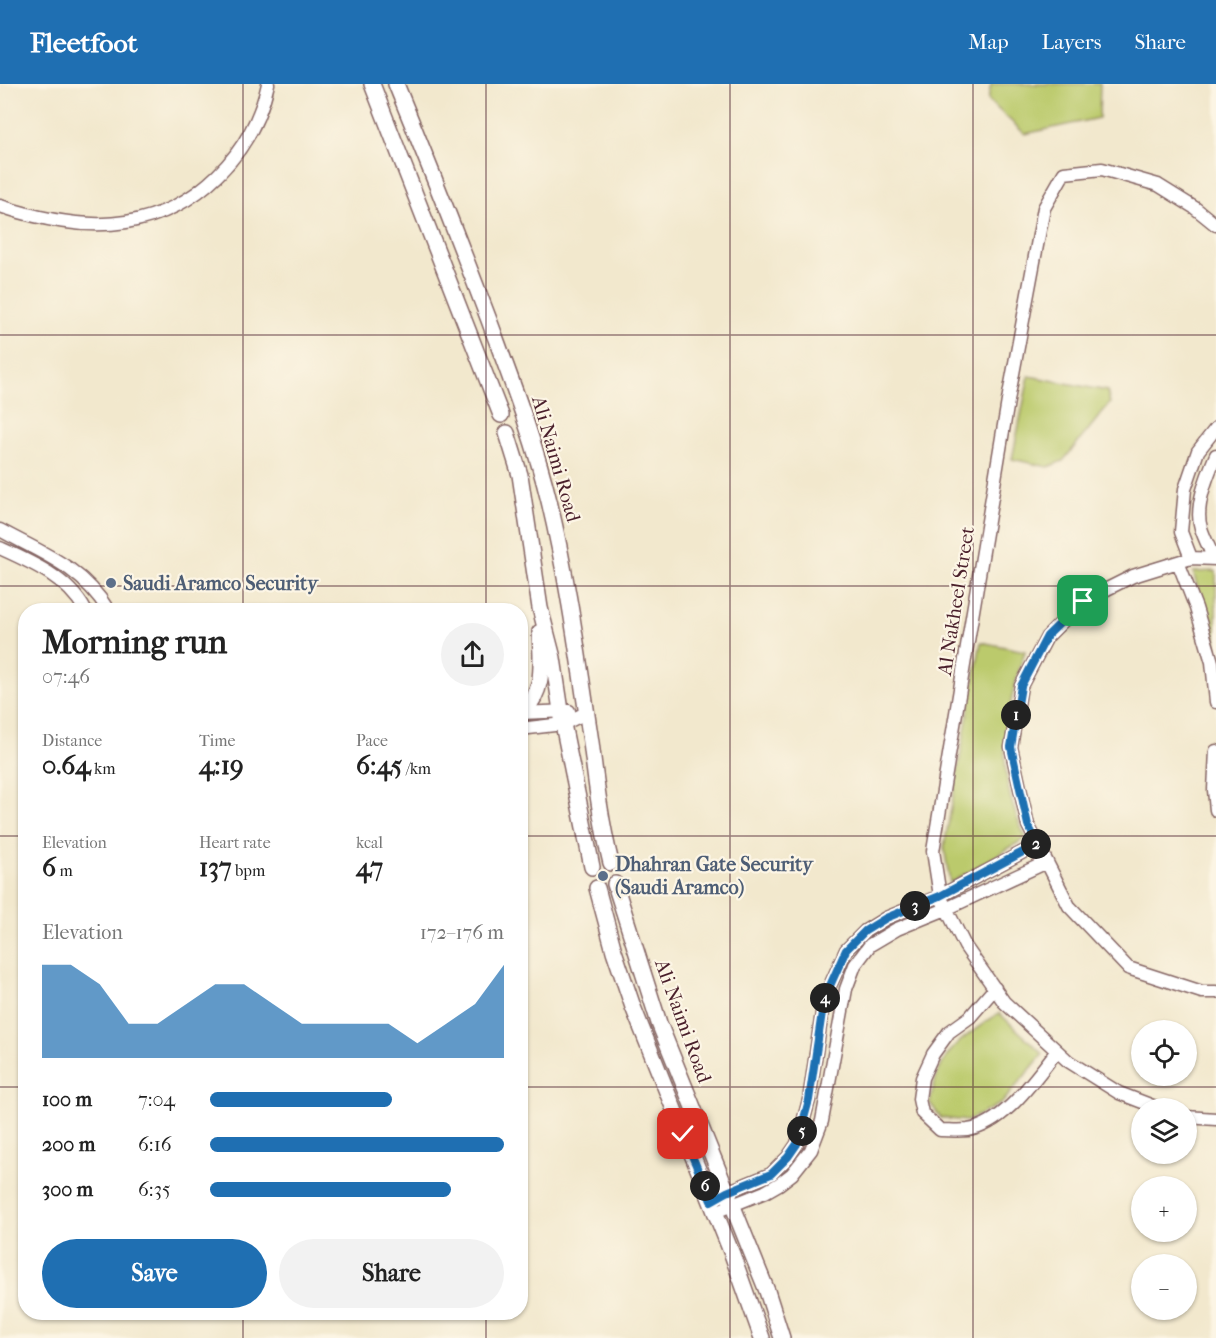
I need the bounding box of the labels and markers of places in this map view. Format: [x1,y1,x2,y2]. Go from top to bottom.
place label: Saudi Aramco Security [123,572,319,595]
pin [1057,575,1108,626]
marker: Saudi Aramco Security [104,576,118,590]
pin: 1 [1001,700,1031,730]
pin: 2 [1021,829,1051,859]
place label: Dhahran Gate Security (Saudi Aramco) [615,853,814,899]
marker: Dhahran Gate Security (Saudi Aramco) [596,869,610,883]
pin: 3 [900,891,930,921]
pin: 4 [810,983,840,1013]
pin [657,1108,708,1159]
pin: 5 [787,1116,817,1146]
pin: 6 [690,1171,720,1201]

